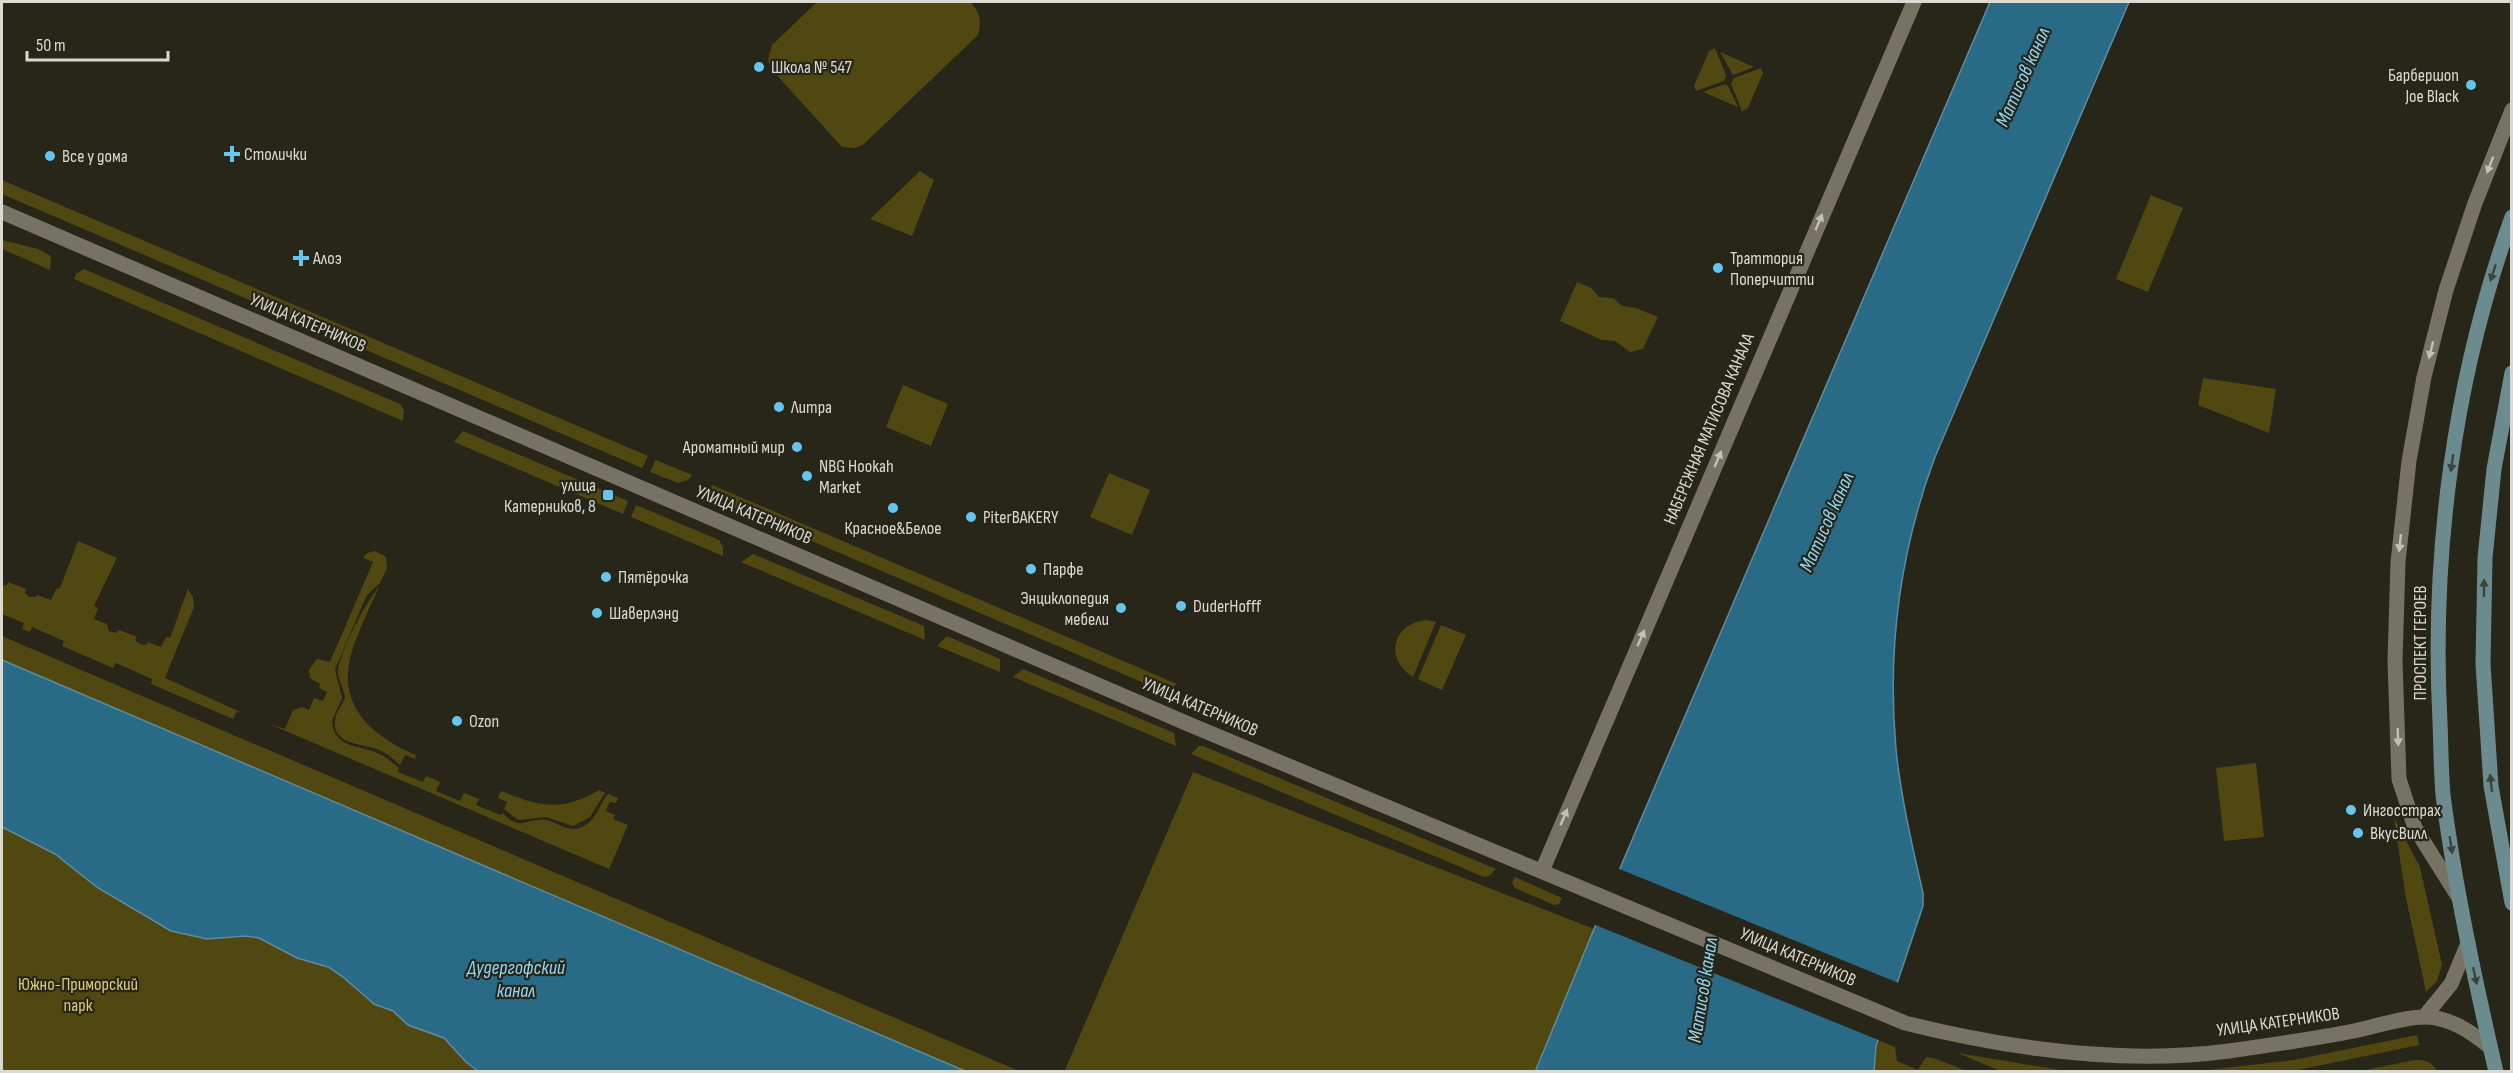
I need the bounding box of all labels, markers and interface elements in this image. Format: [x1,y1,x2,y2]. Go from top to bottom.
water label: Матисов канал [1990,23,2056,130]
scale bar [27,24,168,62]
text: 50 m [36,35,66,56]
place label: Школа № 547 [771,57,853,78]
marker: Школа № 547 [752,60,766,74]
place label: Барбершоп Joe Black [2388,65,2459,107]
marker: Барбершоп Joe Black [2464,78,2478,92]
place label: Столички [244,144,307,165]
place label: Все у дома [62,146,128,167]
marker: Столички [225,147,239,161]
marker: Все у дома [43,149,57,163]
one-way arrow [2485,156,2494,174]
one-way arrow [1814,212,1824,230]
place label: Алоэ [312,248,342,269]
place label: Траттория Поперчитти [1730,248,1814,290]
marker: Алоэ [294,251,308,265]
marker: Траттория Поперчитти [1711,261,1725,275]
one-way arrow [2488,264,2498,282]
street label: УЛИЦА КАТЕРНИКОВ [247,289,369,357]
street label: НАБЕРЕЖНАЯ МАТИСОВА КАНАЛА [1659,330,1759,528]
one-way arrow [2425,341,2435,359]
place label: Литра [790,397,832,418]
marker: Литра [772,400,786,414]
place label: Ароматный мир [682,437,785,458]
marker: Ароматный мир [790,440,804,454]
one-way arrow [1714,450,1723,468]
one-way arrow [2447,454,2456,473]
place label: NBG Hookah Market [819,456,894,498]
water label: Матисов канал [1794,468,1860,575]
marker: NBG Hookah Market [800,469,814,483]
place label: улица Катерников, 8 [504,475,596,517]
street label: УЛИЦА КАТЕРНИКОВ [693,481,815,549]
marker: улица Катерников, 8 [601,488,615,502]
marker: Красное&Белое [886,501,900,515]
place label: PiterBAKERY [983,507,1059,528]
marker: PiterBAKERY [964,510,978,524]
place label: Красное&Белое [844,518,942,539]
one-way arrow [2395,533,2405,552]
place label: Парфе [1043,559,1083,580]
marker: Парфе [1024,562,1038,576]
place label: Пятёрочка [618,567,689,588]
marker: Пятёрочка [599,570,613,584]
one-way arrow [2479,579,2489,598]
street label: ПРОСПЕКТ ГЕРОЕВ [2410,586,2431,700]
place label: Энциклопедия мебели [1020,588,1109,630]
place label: DuderHofff [1193,596,1262,617]
marker: DuderHofff [1174,599,1188,613]
marker: Энциклопедия мебели [1114,601,1128,615]
place label: Шаверлэнд [609,603,679,624]
marker: Шаверлэнд [590,606,604,620]
one-way arrow [1636,629,1646,647]
street label: УЛИЦА КАТЕРНИКОВ [1139,673,1261,741]
place label: Ozon [469,711,499,732]
marker: Ozon [450,714,464,728]
one-way arrow [2393,728,2402,747]
one-way arrow [2486,774,2496,793]
place label: Ингосстрах [2363,800,2441,821]
marker: Ингосстрах [2344,803,2358,817]
one-way arrow [1559,808,1569,826]
place label: ВкусВилл [2370,823,2428,844]
marker: ВкусВилл [2351,826,2365,840]
one-way arrow [2447,836,2456,855]
street label: УЛИЦА КАТЕРНИКОВ [1737,923,1859,991]
water label: Матисов канал [1683,936,1723,1044]
water label: Дудергофский канал [466,956,566,1003]
one-way arrow [2471,967,2480,986]
park label: Южно-Приморский парк [18,974,138,1016]
street label: УЛИЦА КАТЕРНИКОВ [2215,1003,2341,1041]

